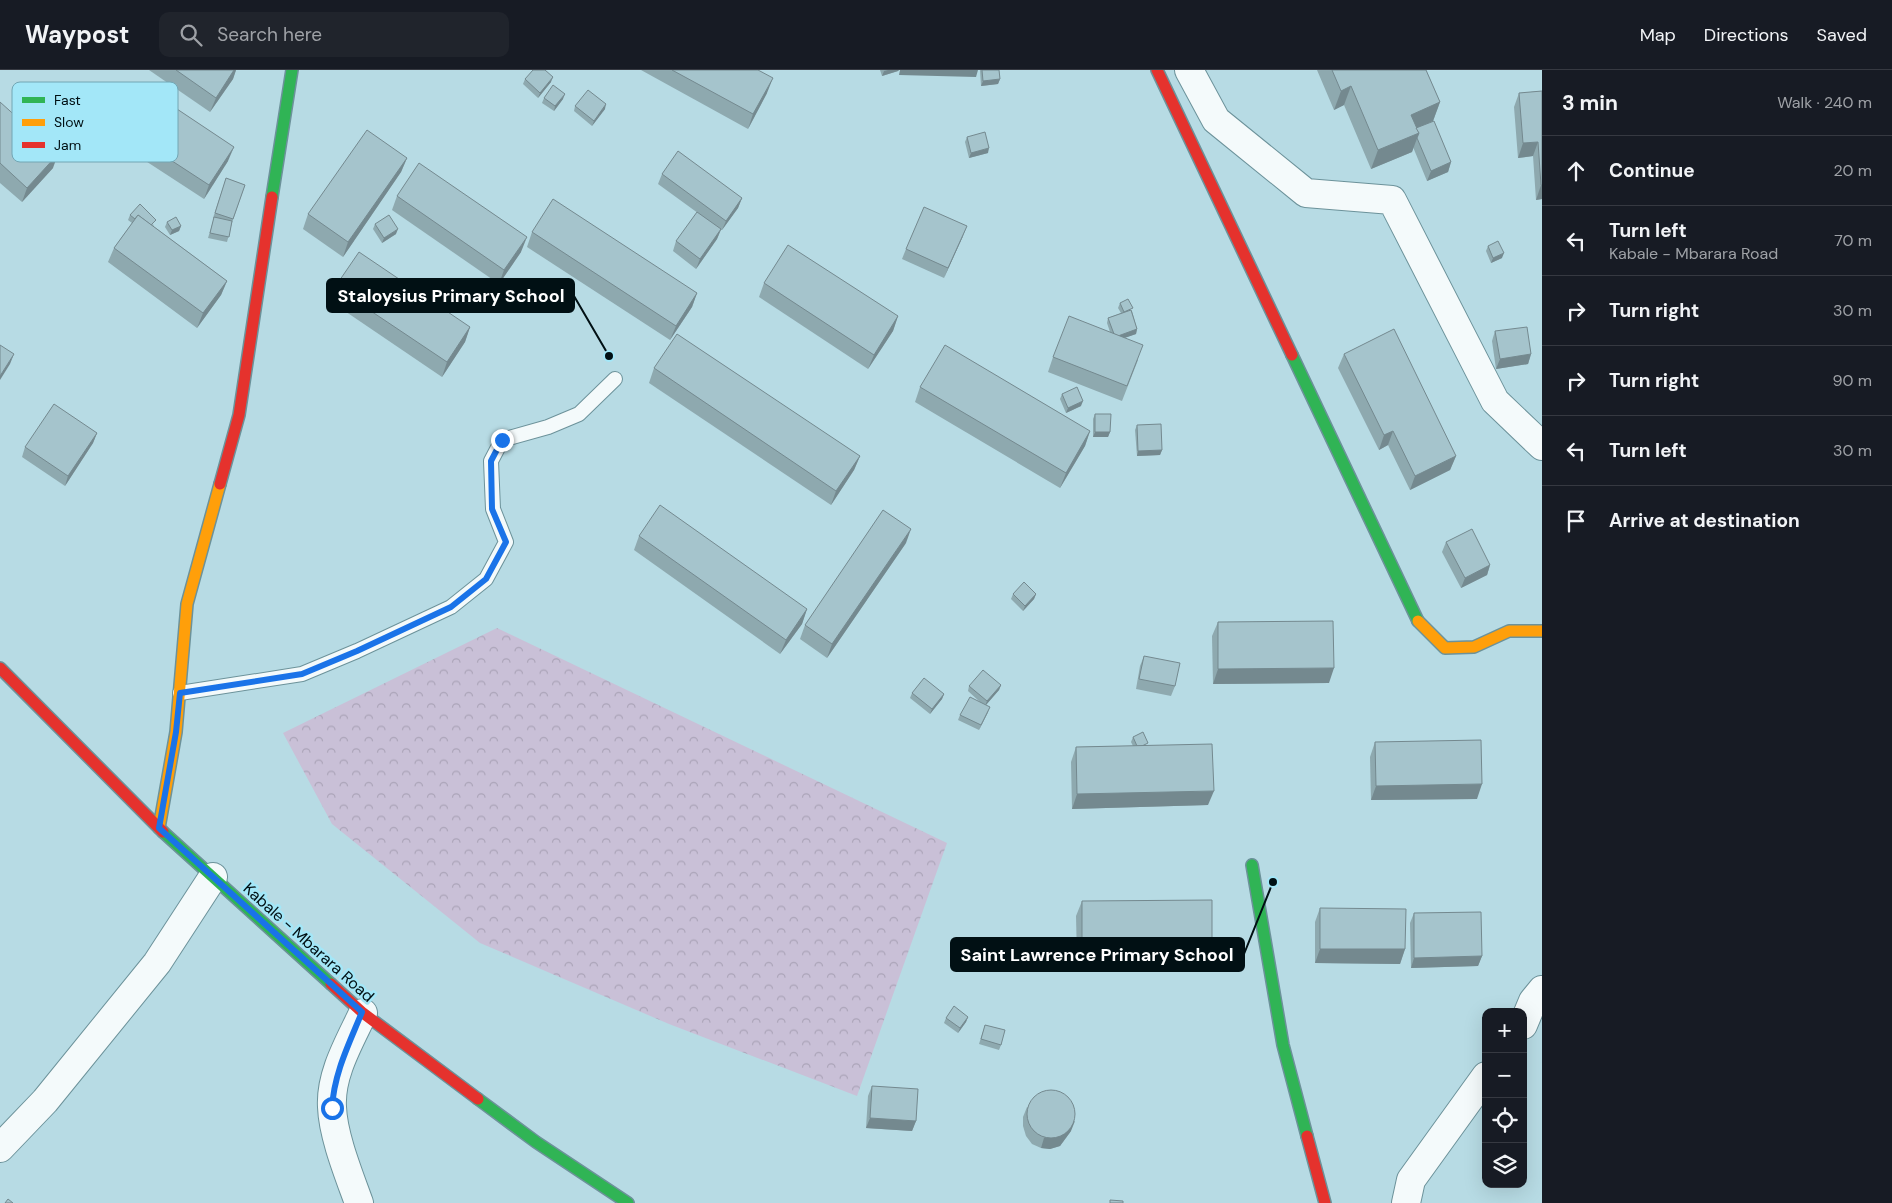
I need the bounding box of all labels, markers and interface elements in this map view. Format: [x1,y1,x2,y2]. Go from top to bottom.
search box [159,12,509,57]
text: Waypost [25,19,129,50]
icon: search [177,21,205,49]
text: Search here [217,22,322,47]
text: Map [1640,23,1676,47]
text: Directions [1704,23,1789,47]
text: Saved [1817,23,1867,47]
legend [12,82,178,162]
text: 3 min [1562,89,1618,117]
text: Fast [54,91,81,109]
text: Walk · 240 m [1777,92,1872,113]
text: Slow [54,113,84,131]
text: Jam [54,136,81,154]
icon: ahead [1562,157,1590,185]
text: Continue [1609,158,1695,183]
text: 20 m [1833,160,1872,181]
text: Turn left [1609,218,1687,243]
icon: left [1562,227,1590,255]
text: 70 m [1834,230,1872,251]
text: Kabale - Mbarara Road [1609,243,1778,264]
callout: Staloysius Primary School [327,279,574,312]
text: Staloysius Primary School [337,284,565,308]
icon: right [1562,297,1590,325]
text: Turn right [1609,298,1699,323]
text: 30 m [1833,300,1872,321]
icon: right [1562,367,1590,395]
text: Turn right [1609,368,1699,393]
text: 90 m [1832,370,1872,391]
route end [491,429,514,452]
icon: left [1562,437,1590,465]
text: Turn left [1609,438,1687,463]
text: 30 m [1833,440,1872,461]
icon: arrive [1562,507,1590,535]
text: Arrive at destination [1609,508,1800,533]
street label: Kabale - Mbarara Road [239,878,379,1007]
callout: Saint Lawrence Primary School [951,938,1244,971]
text: Saint Lawrence Primary School [961,943,1233,967]
map controls [1482,1008,1527,1188]
button: + [1482,1008,1527,1053]
button: − [1482,1053,1527,1098]
route start [321,1097,344,1120]
button: locate [1482,1098,1527,1143]
button: layers [1482,1143,1527,1188]

